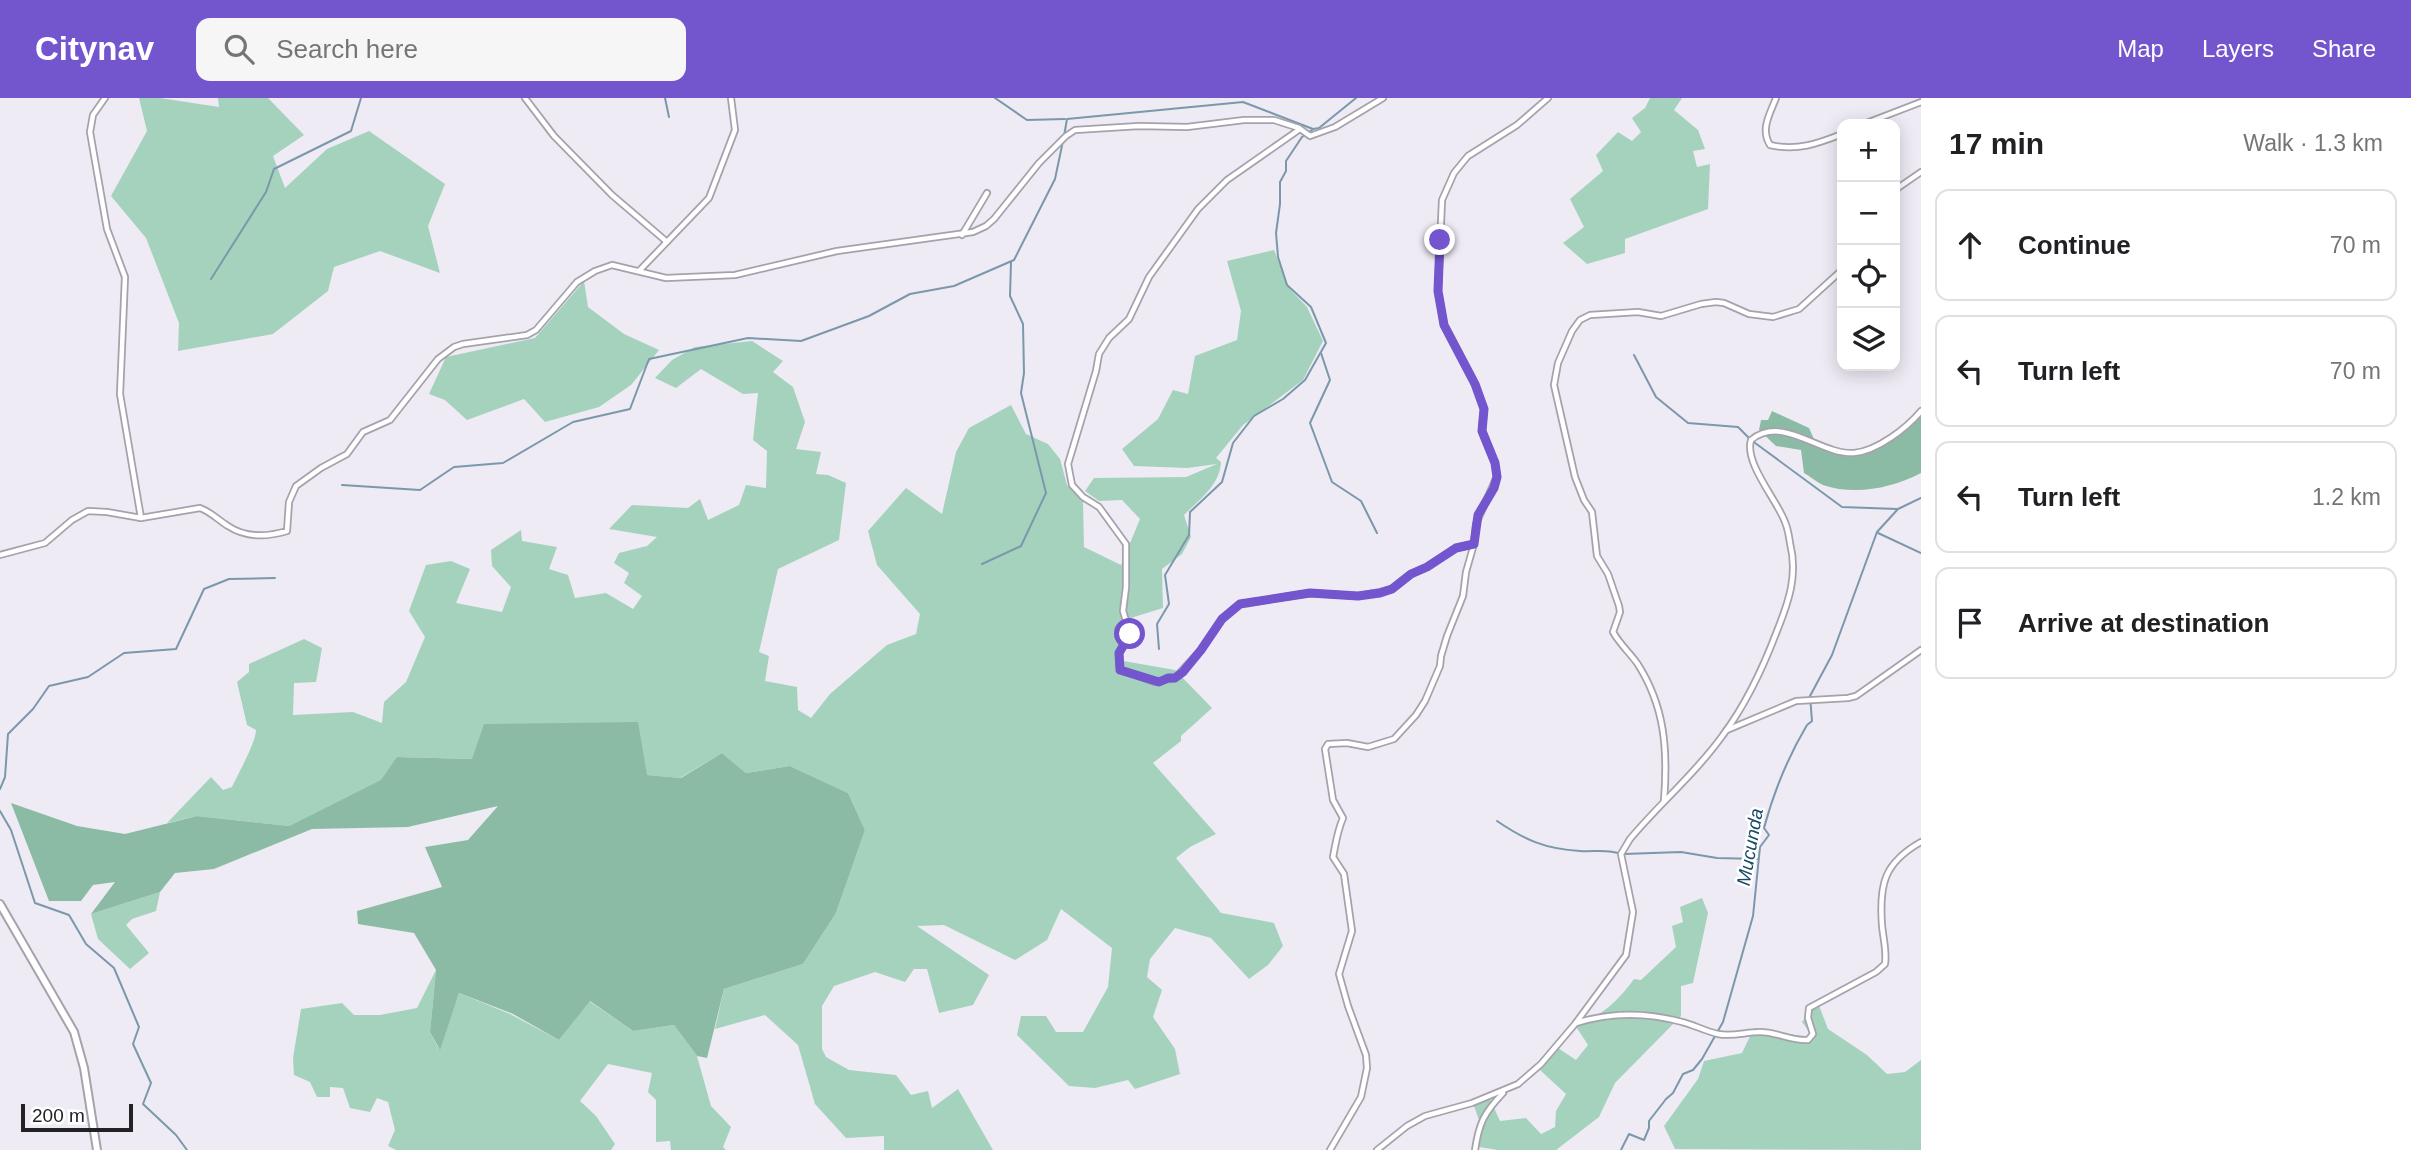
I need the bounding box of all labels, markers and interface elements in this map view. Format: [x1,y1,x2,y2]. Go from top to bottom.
search box [196,18,686,81]
text: Citynav [35,30,154,67]
icon: search [220,30,258,68]
text: Search here [276,34,418,64]
text: Map [2117,35,2164,62]
text: Layers [2202,35,2274,62]
text: Share [2312,35,2376,62]
map controls [1837,119,1900,371]
button: + [1837,119,1900,182]
text: 17 min [1949,127,2044,160]
text: Walk · 1.3 km [2243,130,2383,156]
button: − [1837,182,1900,245]
route end [1424,224,1455,255]
icon: ahead [1951,226,1989,264]
text: Continue [2018,230,2131,260]
text: 70 m [2330,232,2381,258]
button: locate [1837,245,1900,308]
button: layers [1837,308,1900,371]
icon: left [1951,352,1989,390]
text: Turn left [2018,356,2120,386]
text: 70 m [2330,358,2381,384]
icon: left [1951,478,1989,516]
text: Turn left [2018,482,2120,512]
text: 1.2 km [2312,484,2381,510]
icon: arrive [1951,604,1989,642]
text: Arrive at destination [2018,608,2269,638]
route start [1114,618,1145,649]
water label: Mucunda [1733,807,1767,887]
scale bar [21,1101,133,1133]
text: 200 m [32,1105,85,1126]

